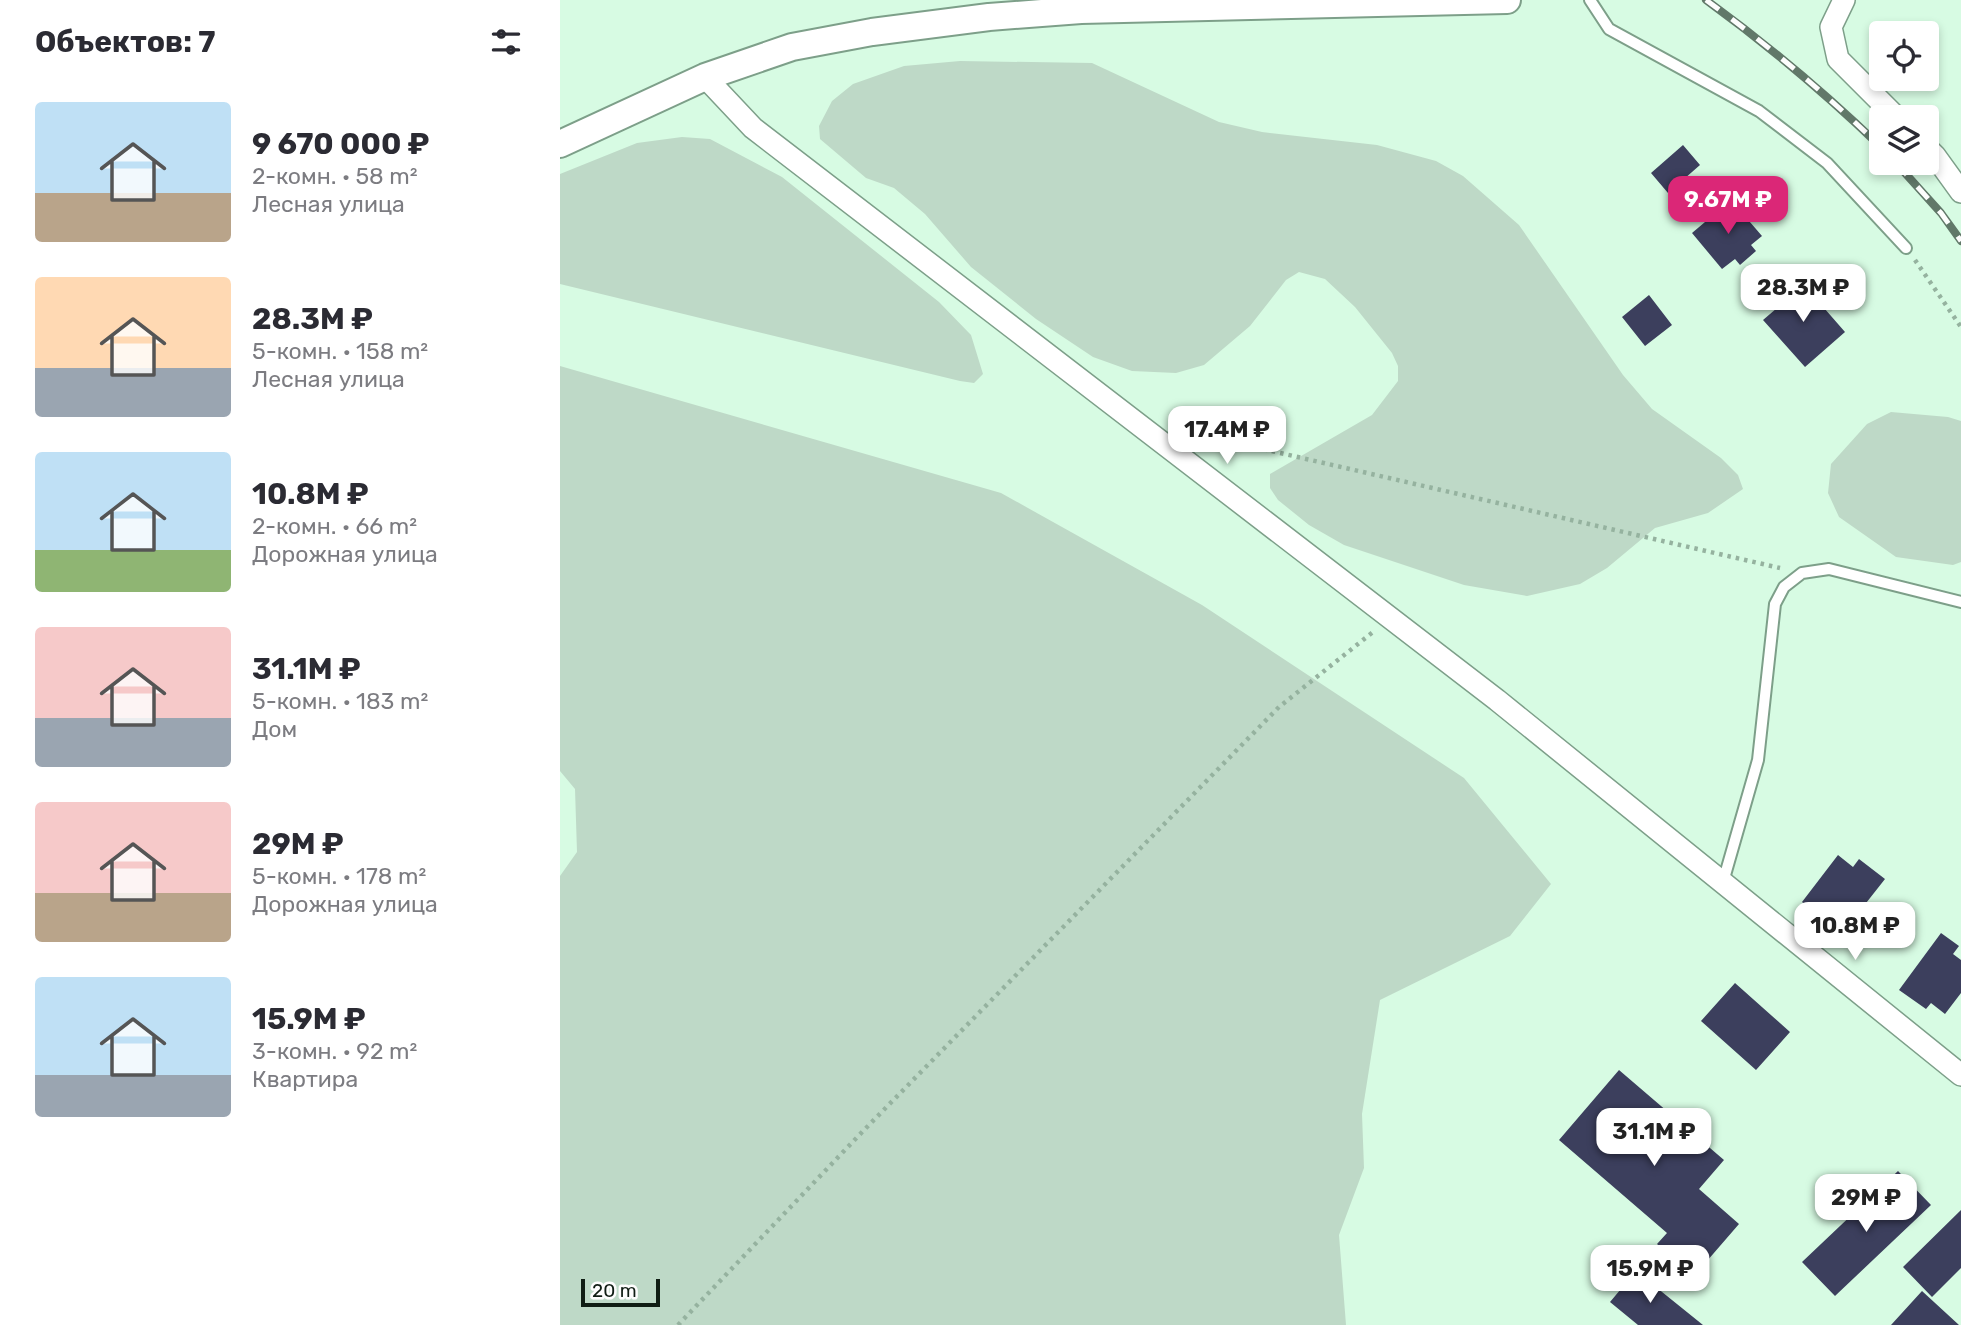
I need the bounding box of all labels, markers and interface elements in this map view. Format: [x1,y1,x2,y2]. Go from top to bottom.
map controls [1869,21,1939,175]
button: locate [1869,21,1939,91]
icon: filters [487,23,525,61]
text: Объектов: 7 [35,24,216,60]
button: layers [1869,105,1939,175]
text: 9 670 000 ₽ [252,126,429,162]
icon: home [91,130,175,214]
text: 2-комн. · 58 m² [252,162,418,190]
pin: 9.67M ₽ [1663,176,1793,236]
text: 9.67M ₽ [1684,185,1772,213]
text: Лесная улица [252,190,405,218]
pin: 28.3M ₽ [1738,264,1868,324]
text: 28.3M ₽ [1757,273,1849,301]
text: 28.3M ₽ [252,301,373,337]
icon: home [91,305,175,389]
text: 5-комн. · 158 m² [252,337,428,365]
text: Лесная улица [252,365,405,393]
pin: 17.4M ₽ [1162,406,1292,466]
text: 17.4M ₽ [1184,415,1270,443]
text: 10.8M ₽ [252,476,369,512]
icon: home [91,480,175,564]
text: 2-комн. · 66 m² [252,512,417,540]
text: Дорожная улица [252,540,438,568]
text: 31.1M ₽ [252,651,361,687]
icon: home [91,655,175,739]
text: 5-комн. · 183 m² [252,687,428,715]
text: Дом [252,715,297,743]
text: 29M ₽ [252,826,344,862]
icon: home [91,830,175,914]
text: 5-комн. · 178 m² [252,862,426,890]
text: Дорожная улица [252,890,438,918]
pin: 10.8M ₽ [1790,902,1920,962]
text: 10.8M ₽ [1810,911,1900,939]
text: 15.9M ₽ [252,1001,366,1037]
icon: home [91,1005,175,1089]
text: 3-комн. · 92 m² [252,1037,417,1065]
text: Квартира [252,1065,358,1093]
pin: 31.1M ₽ [1589,1108,1719,1168]
text: 31.1M ₽ [1612,1117,1696,1145]
pin: 29M ₽ [1817,1174,1915,1234]
text: 29M ₽ [1831,1183,1901,1211]
pin: 15.9M ₽ [1585,1246,1715,1305]
text: 15.9M ₽ [1606,1254,1694,1282]
scale bar [581,1276,660,1308]
text: 20 m [592,1279,637,1302]

